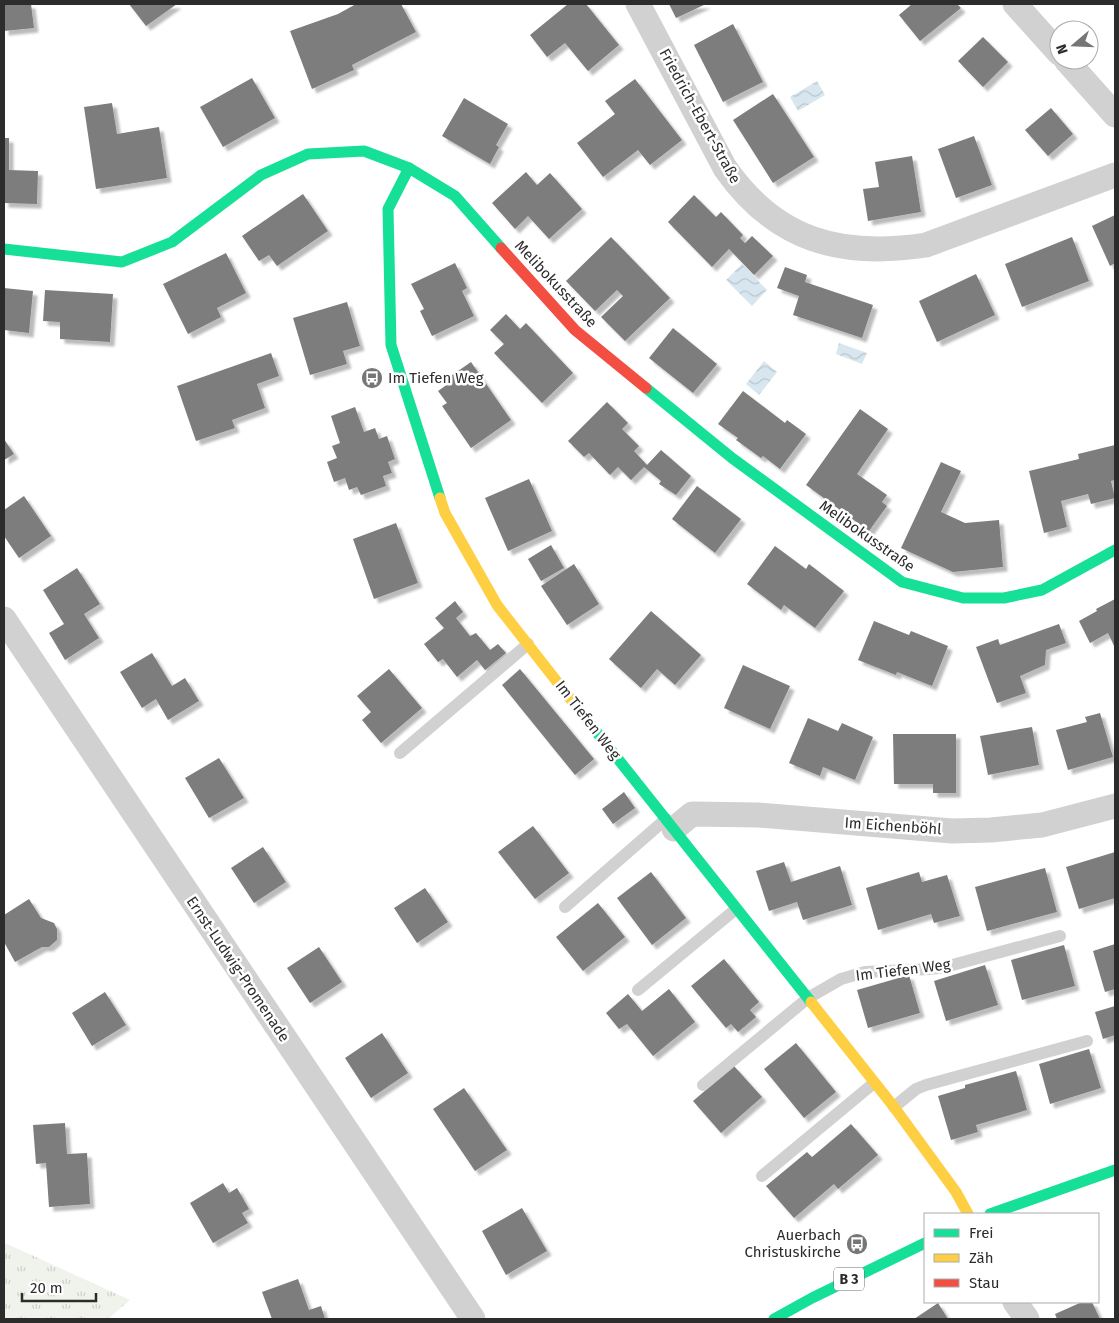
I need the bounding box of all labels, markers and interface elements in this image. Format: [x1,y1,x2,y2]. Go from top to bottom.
north arrow [1049,20,1099,70]
text: N [1053,42,1072,56]
street label: Friedrich-Ebert-Straße [655,45,745,187]
street label: Melibokusstraße [511,237,601,331]
bus stop icon: Im Tiefen Weg [360,366,384,390]
place label: Im Tiefen Weg [388,369,484,387]
street label: Melibokusstraße [816,496,918,576]
street label: Im Tiefen Weg [552,677,625,763]
street label: Im Eichenböhl [844,814,943,838]
street label: Ernst-Ludwig-Promenade [183,893,293,1045]
street label: Im Tiefen Weg [855,955,952,985]
legend [924,1213,1099,1303]
text: Frei [969,1224,994,1242]
place label: Auerbach Christuskirche [744,1226,841,1261]
bus stop icon: Auerbach Christuskirche [845,1232,869,1256]
text: Zäh [969,1249,994,1267]
road number: B 3 [834,1268,864,1290]
scale bar [22,1270,96,1302]
text: Stau [969,1274,999,1292]
text: 20 m [30,1279,63,1297]

